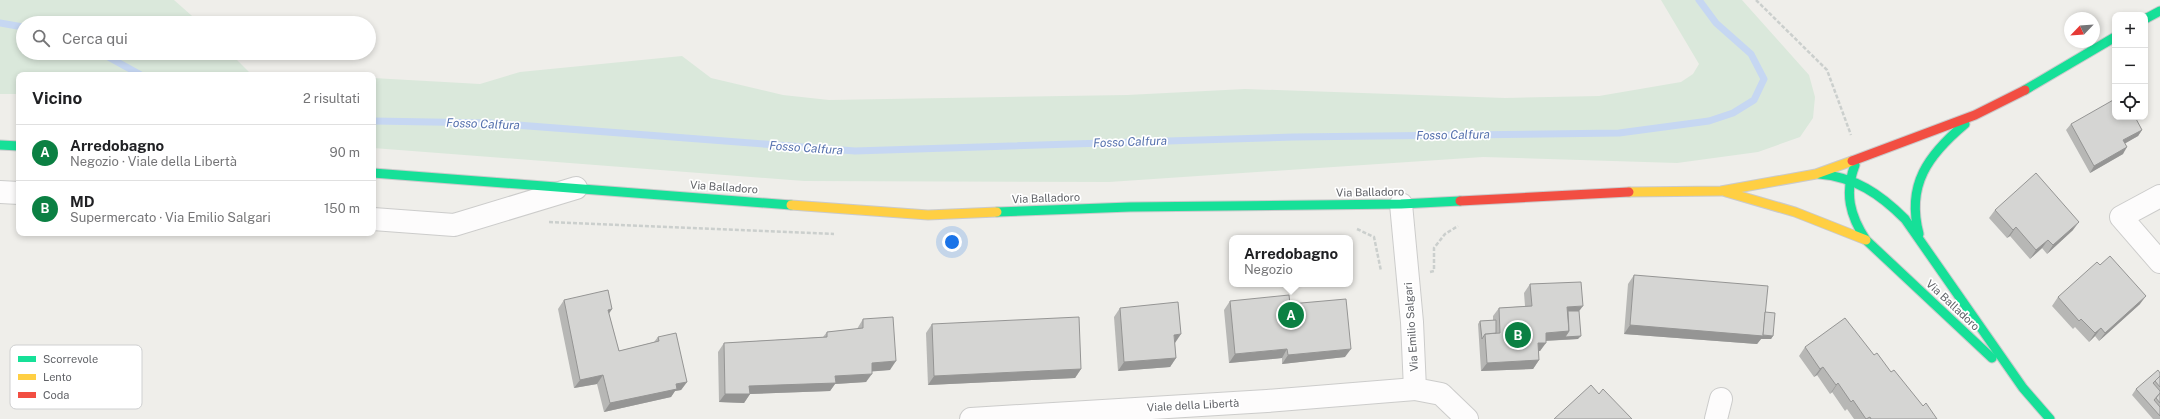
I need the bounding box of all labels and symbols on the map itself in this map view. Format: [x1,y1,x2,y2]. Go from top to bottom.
north arrow [2064,12,2100,48]
water label: Fosso Calfura [446,116,520,132]
water label: Fosso Calfura [1416,127,1490,143]
water label: Fosso Calfura [1093,134,1167,150]
water label: Fosso Calfura [769,138,843,158]
street label: Via Balladoro [690,179,758,195]
street label: Via Balladoro [1336,185,1404,199]
street label: Via Balladoro [1012,191,1080,205]
your location [942,232,962,252]
street label: Via Balladoro [1924,277,1982,333]
street label: Via Emilio Salgari [1402,282,1420,372]
pin: A [1278,300,1304,330]
pin: B [1505,320,1531,350]
legend [10,345,142,409]
text: Scorrevole [43,353,98,365]
text: Lento [43,371,72,383]
text: Coda [43,389,69,401]
street label: Viale della Libertà [1147,397,1239,413]

